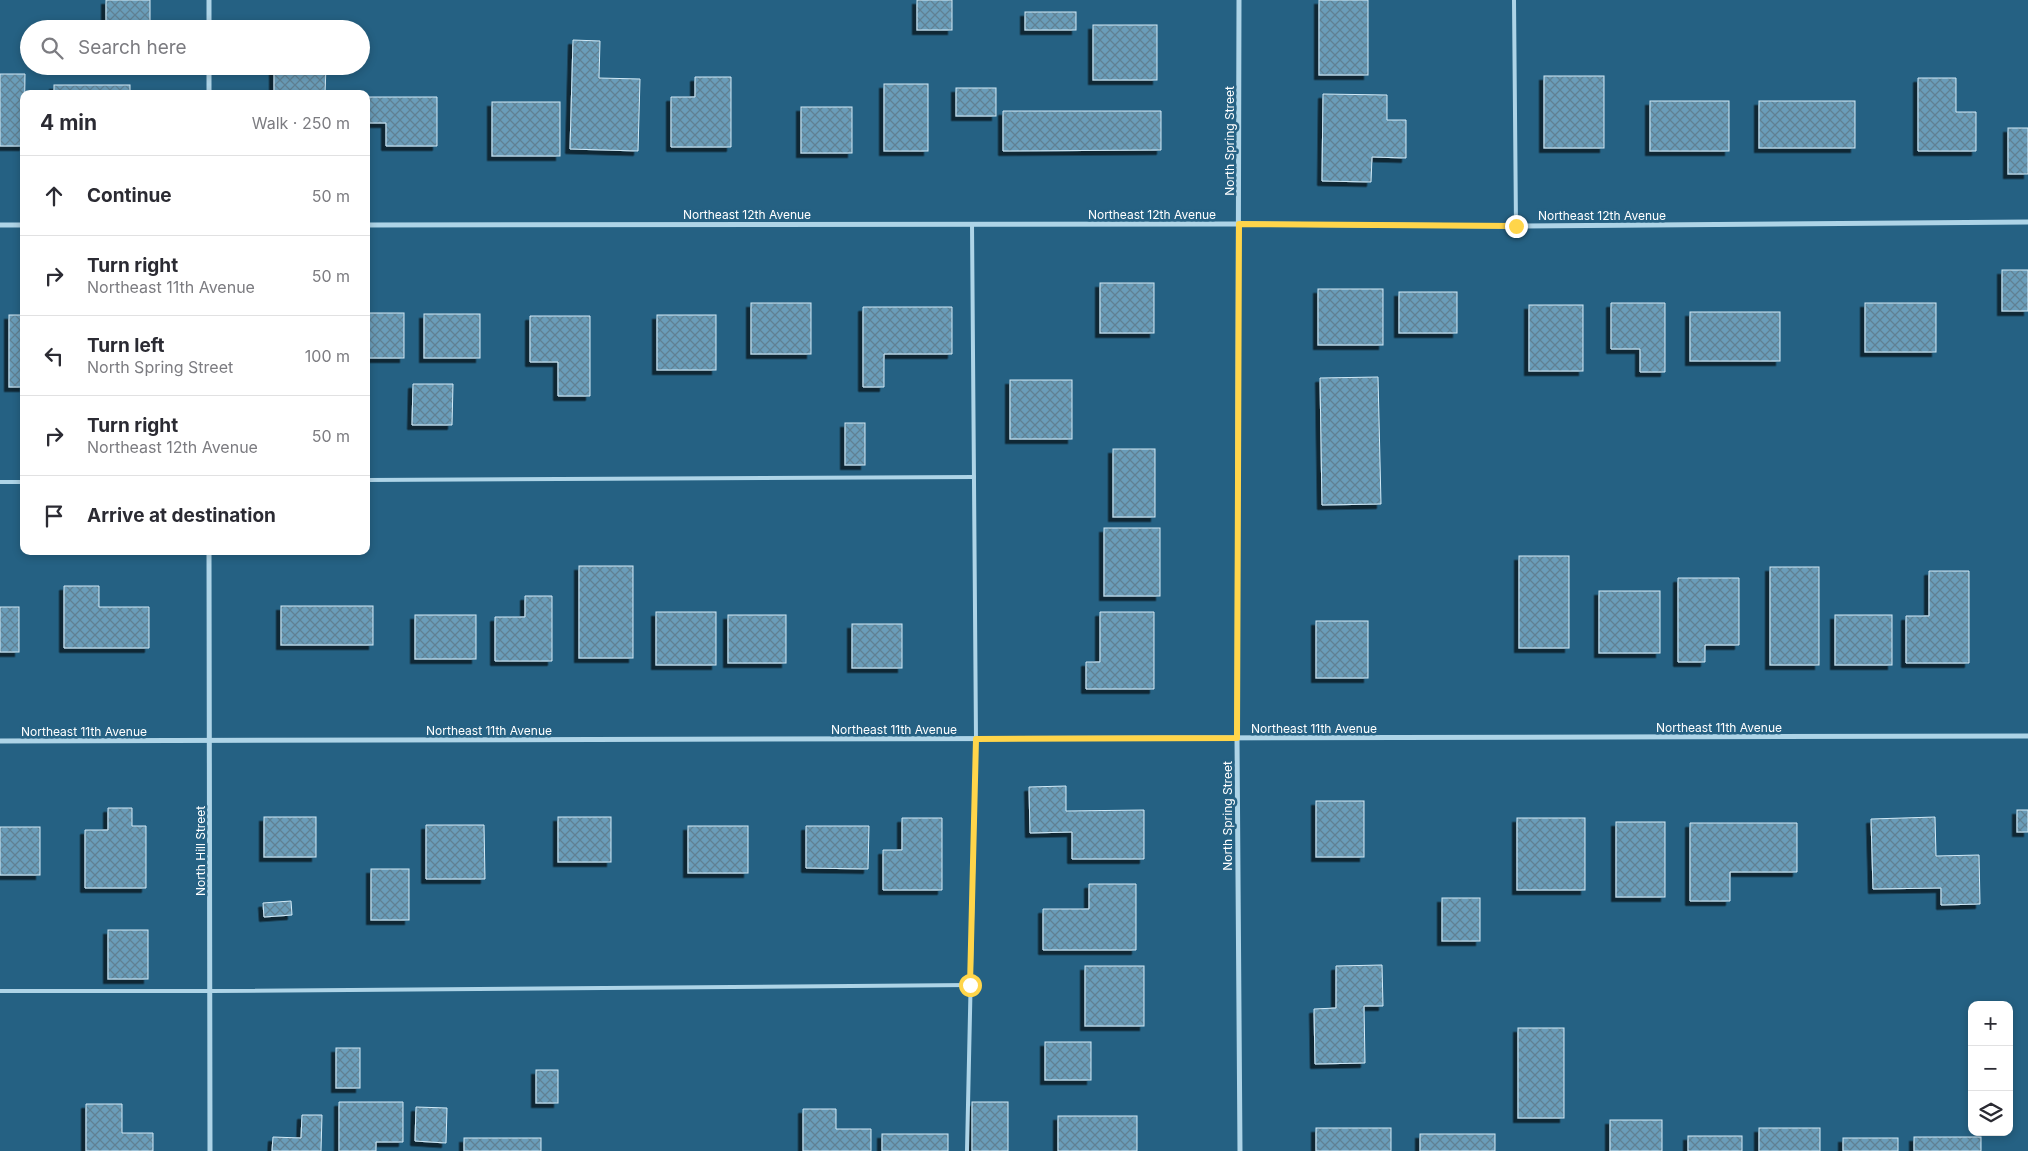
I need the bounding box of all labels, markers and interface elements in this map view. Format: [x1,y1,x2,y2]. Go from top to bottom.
search box [20,20,370,75]
icon: search [38,34,66,62]
text: Search here [78,36,187,59]
street label: North Spring Street [1222,86,1237,196]
text: 4 min [40,110,97,135]
text: Walk · 250 m [252,113,350,133]
icon: ahead [40,182,68,210]
text: Continue [87,184,172,207]
text: 50 m [312,186,350,206]
street label: Northeast 12th Avenue [683,207,811,222]
street label: Northeast 12th Avenue [1088,207,1216,222]
street label: Northeast 12th Avenue [1538,208,1666,223]
route end [1505,215,1528,238]
text: Turn right [87,254,178,277]
icon: right [40,262,68,290]
text: 50 m [312,266,350,286]
text: Northeast 11th Avenue [87,277,255,297]
text: Turn left [87,334,165,357]
icon: left [40,342,68,370]
text: 100 m [305,346,350,366]
text: North Spring Street [87,357,233,377]
text: Turn right [87,414,178,437]
icon: right [40,422,68,450]
text: 50 m [312,426,350,446]
text: Northeast 12th Avenue [87,437,258,457]
icon: arrive [40,502,68,530]
text: Arrive at destination [87,504,276,527]
street label: Northeast 11th Avenue [1656,720,1782,735]
street label: Northeast 11th Avenue [1251,721,1377,736]
street label: Northeast 11th Avenue [831,722,957,737]
street label: Northeast 11th Avenue [426,723,552,738]
street label: Northeast 11th Avenue [21,724,147,739]
street label: North Spring Street [1220,761,1235,871]
street label: North Hill Street [193,806,208,896]
route start [959,974,982,997]
map controls [1968,1001,2013,1136]
button: + [1968,1001,2013,1046]
button: − [1968,1046,2013,1091]
button: layers [1968,1091,2013,1136]

